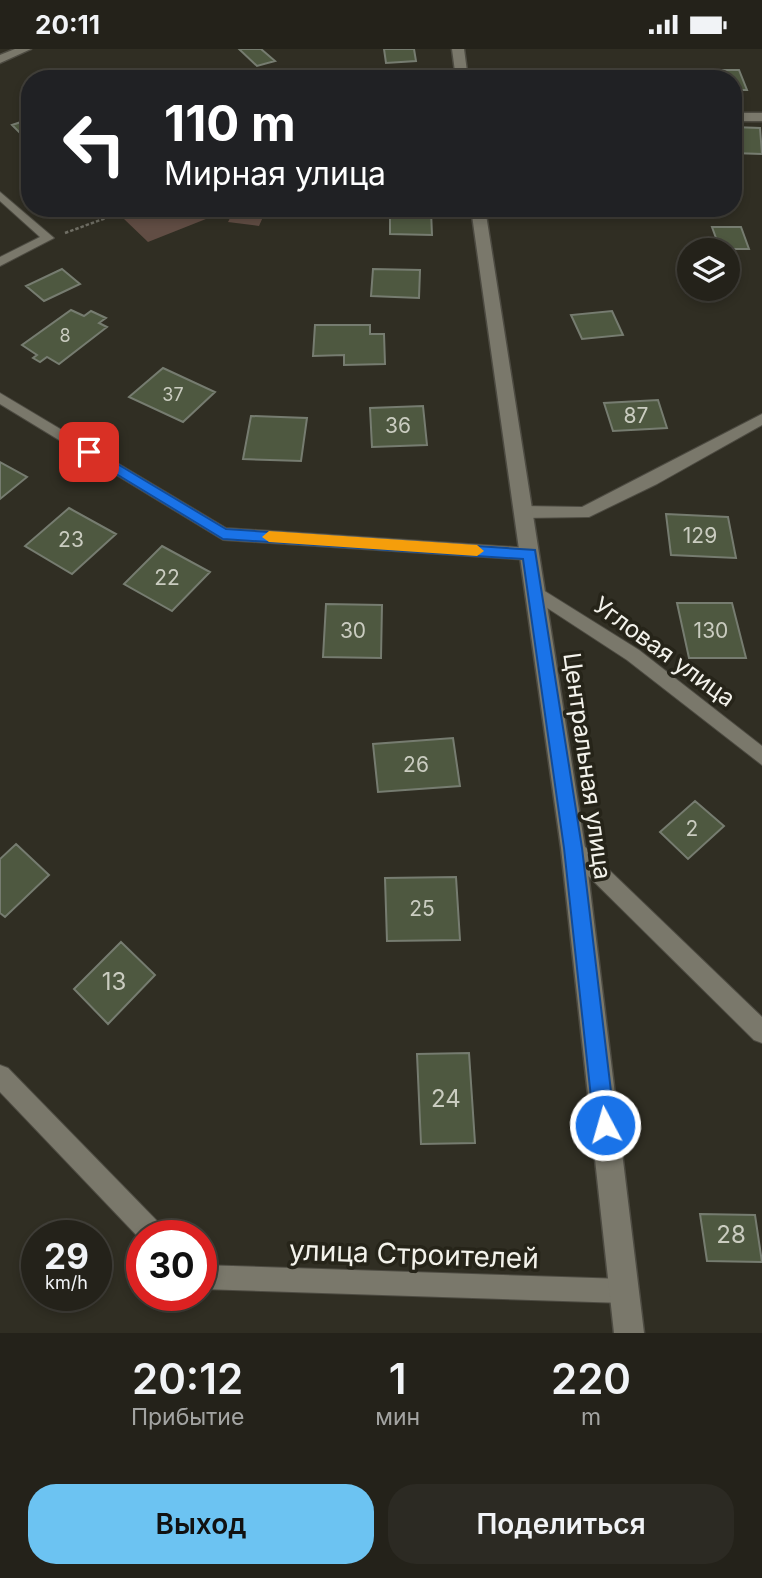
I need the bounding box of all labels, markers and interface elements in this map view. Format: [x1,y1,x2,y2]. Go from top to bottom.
text: 20:11 [35,9,100,40]
text: 110 m [164,94,296,153]
icon: left [49,98,140,189]
text: Мирная улица [164,154,386,193]
map controls [677,238,740,301]
button: layers [677,238,740,301]
house number: 8 [59,325,71,346]
house number: 37 [162,384,184,405]
house number: 87 [624,403,648,428]
house number: 36 [385,413,411,438]
pin [59,422,119,482]
icon: arrive [70,433,108,471]
house number: 129 [683,523,717,548]
house number: 23 [58,527,84,552]
house number: 22 [154,565,180,590]
street label: Угловая улица [588,590,741,713]
house number: 30 [340,618,366,643]
house number: 130 [694,618,728,643]
street label: Центральная улица [557,651,618,881]
house number: 26 [403,752,429,777]
house number: 2 [686,816,698,841]
house number: 25 [409,896,435,921]
house number: 13 [102,967,126,996]
house number: 24 [431,1084,461,1113]
position arrow [568,1088,642,1162]
speed limit sign: 30 [126,1220,217,1311]
house number: 28 [716,1220,746,1249]
street label: улица Строителей [289,1233,539,1275]
text: 29 [44,1235,89,1277]
text: km/h [45,1272,88,1293]
text: 20:12 [132,1353,243,1404]
text: 1 [389,1353,407,1404]
text: 220 [551,1353,631,1404]
text: Прибытие [131,1403,244,1431]
text: мин [375,1403,420,1431]
text: m [581,1403,601,1431]
button: Выход [28,1484,374,1564]
button: Поделиться [388,1484,734,1564]

